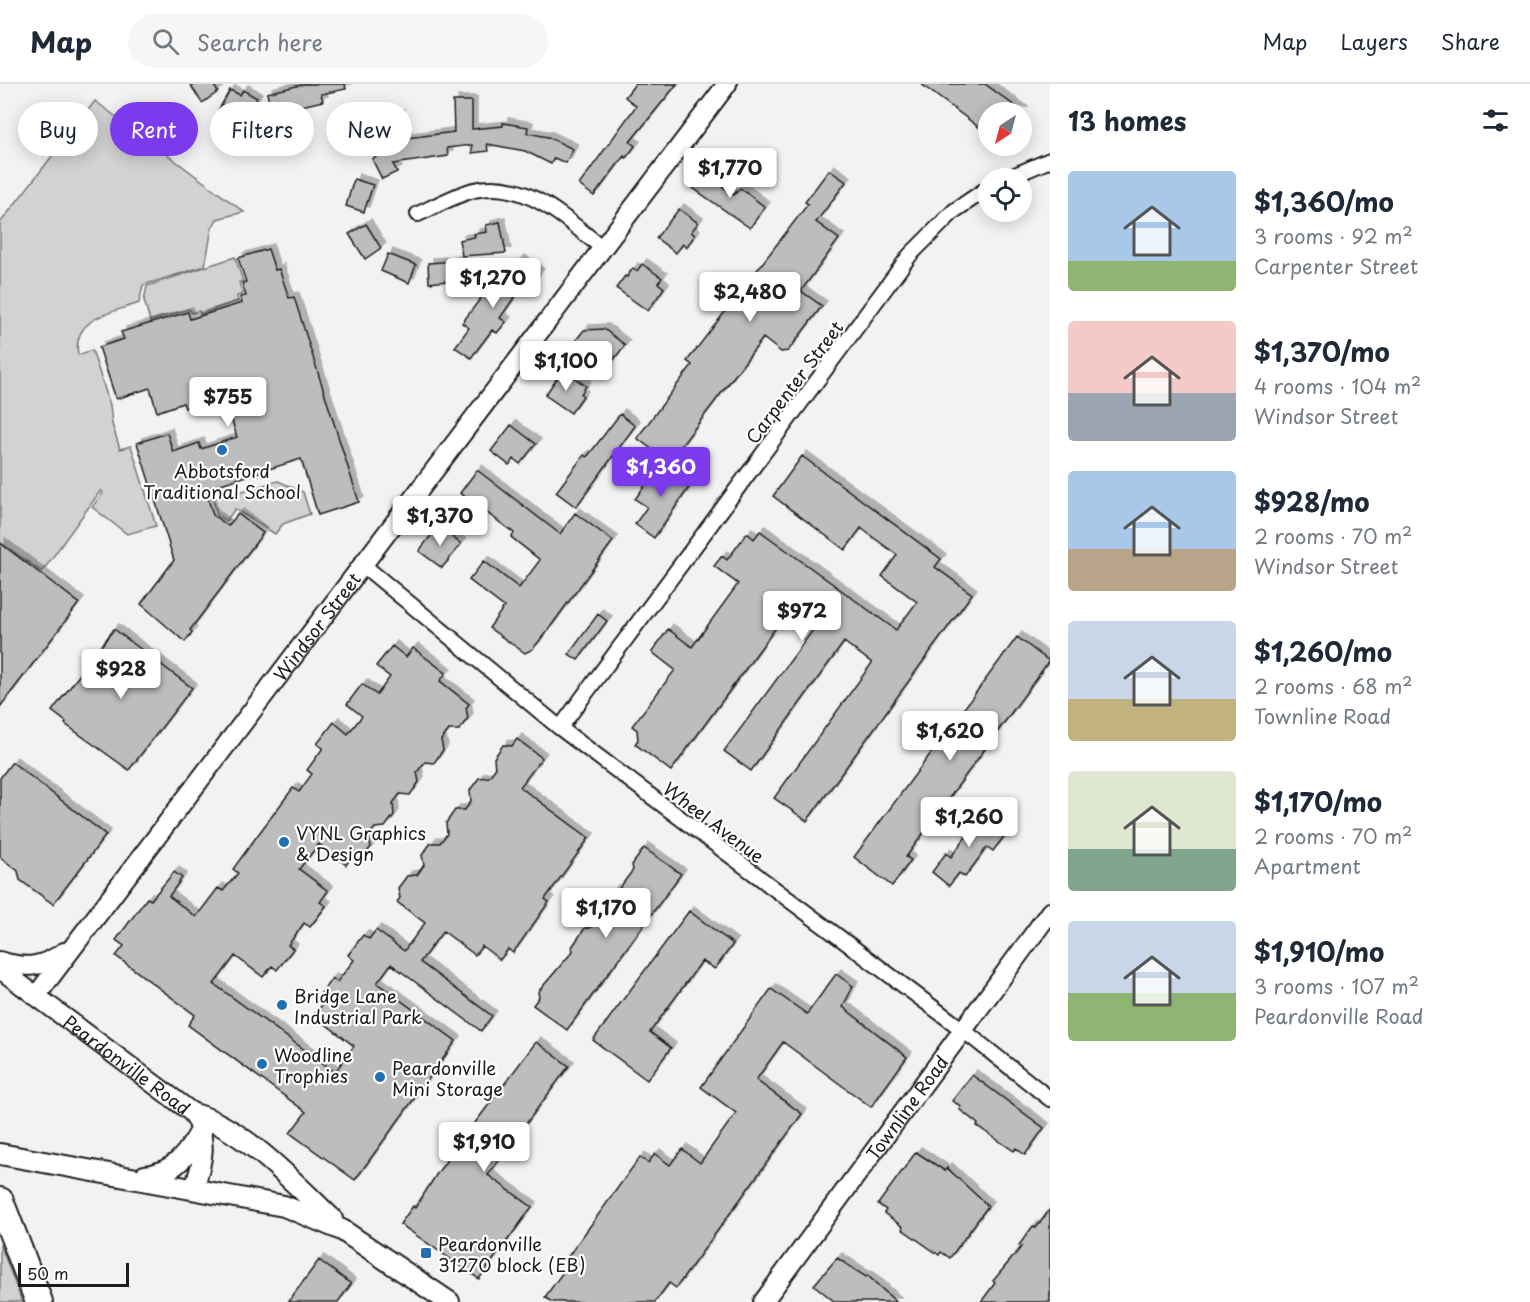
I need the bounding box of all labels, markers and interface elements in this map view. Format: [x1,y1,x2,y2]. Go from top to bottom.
search box [128,14,548,68]
text: Map [30,20,92,63]
icon: search [149,25,182,58]
text: Search here [197,25,323,58]
text: Map [1263,25,1307,57]
text: Layers [1340,25,1408,57]
text: Share [1441,25,1500,57]
text: 13 homes [1068,101,1186,140]
chip: Buy [18,102,98,156]
chip: Rent [110,102,198,156]
chip: Filters [210,102,314,156]
chip: New [326,102,412,156]
north arrow [978,102,1032,156]
map controls [978,102,1032,222]
icon: filters [1479,104,1512,137]
pin: $1,770 [681,148,779,199]
text: $1,770 [698,152,762,182]
button: locate [978,168,1032,222]
text: $1,360/mo [1254,182,1394,221]
icon: home [1116,195,1188,267]
text: 3 rooms · 92 m² [1254,221,1413,251]
text: Carpenter Street [1254,251,1418,281]
pin: $1,270 [444,258,542,309]
text: $1,270 [460,262,526,292]
pin: $2,480 [701,272,799,323]
text: $2,480 [713,276,787,306]
street label: Carpenter Street [739,315,849,449]
text: $1,370/mo [1254,332,1390,371]
pin: $1,100 [517,341,615,392]
text: $1,100 [534,345,598,375]
icon: home [1116,345,1188,417]
text: 4 rooms · 104 m² [1254,371,1421,401]
pin: $755 [192,377,264,428]
text: $755 [203,381,253,411]
text: Windsor Street [1254,401,1398,431]
marker: Abbotsford Traditional School [215,443,229,457]
pin: $1,360 [612,447,710,498]
text: $1,360 [626,451,696,481]
place label: Abbotsford Traditional School [143,457,301,505]
text: $928/mo [1254,482,1370,521]
icon: home [1116,495,1188,567]
pin: $1,370 [391,496,489,547]
text: $1,370 [407,500,473,530]
text: 2 rooms · 70 m² [1254,521,1412,551]
text: Windsor Street [1254,551,1398,581]
street label: Windsor Street [266,566,366,686]
pin: $972 [766,591,838,642]
text: $972 [777,595,827,625]
text: $1,260/mo [1254,632,1392,671]
icon: home [1116,645,1188,717]
pin: $928 [85,649,157,700]
text: $928 [96,653,146,683]
text: 2 rooms · 68 m² [1254,671,1413,701]
text: Townline Road [1254,701,1391,731]
pin: $1,620 [901,711,999,762]
text: $1,620 [916,715,984,745]
street label: Wheel Avenue [658,775,770,869]
text: $1,170/mo [1254,782,1382,821]
icon: home [1116,795,1188,867]
pin: $1,260 [920,797,1018,848]
text: $1,260 [935,801,1003,831]
place label: VYNL Graphics & Design [296,819,426,867]
text: 2 rooms · 70 m² [1254,821,1412,851]
marker: VYNL Graphics & Design [277,835,291,849]
text: Apartment [1254,851,1361,881]
pin: $1,170 [557,888,655,939]
text: $1,170 [576,892,637,922]
text: $1,910/mo [1254,932,1384,971]
icon: home [1116,945,1188,1017]
text: 3 rooms · 107 m² [1254,971,1419,1001]
place label: Bridge Lane Industrial Park [294,982,422,1030]
marker: Bridge Lane Industrial Park [275,998,289,1012]
text: Peardonville Road [1254,1001,1424,1031]
street label: Peardonville Road [58,1008,197,1121]
place label: Woodline Trophies [274,1041,353,1089]
street label: Townline Road [859,1049,954,1165]
place label: Peardonville Mini Storage [392,1054,503,1102]
marker: Woodline Trophies [255,1057,269,1071]
marker: Peardonville Mini Storage [373,1070,387,1084]
pin: $1,910 [435,1122,533,1173]
text: $1,910 [453,1126,515,1156]
place label: Peardonville 31270 block (EB) [438,1230,585,1278]
marker: Peardonville 31270 block (EB) [419,1246,433,1260]
scale bar [18,1260,129,1288]
text: 50 m [27,1261,68,1285]

